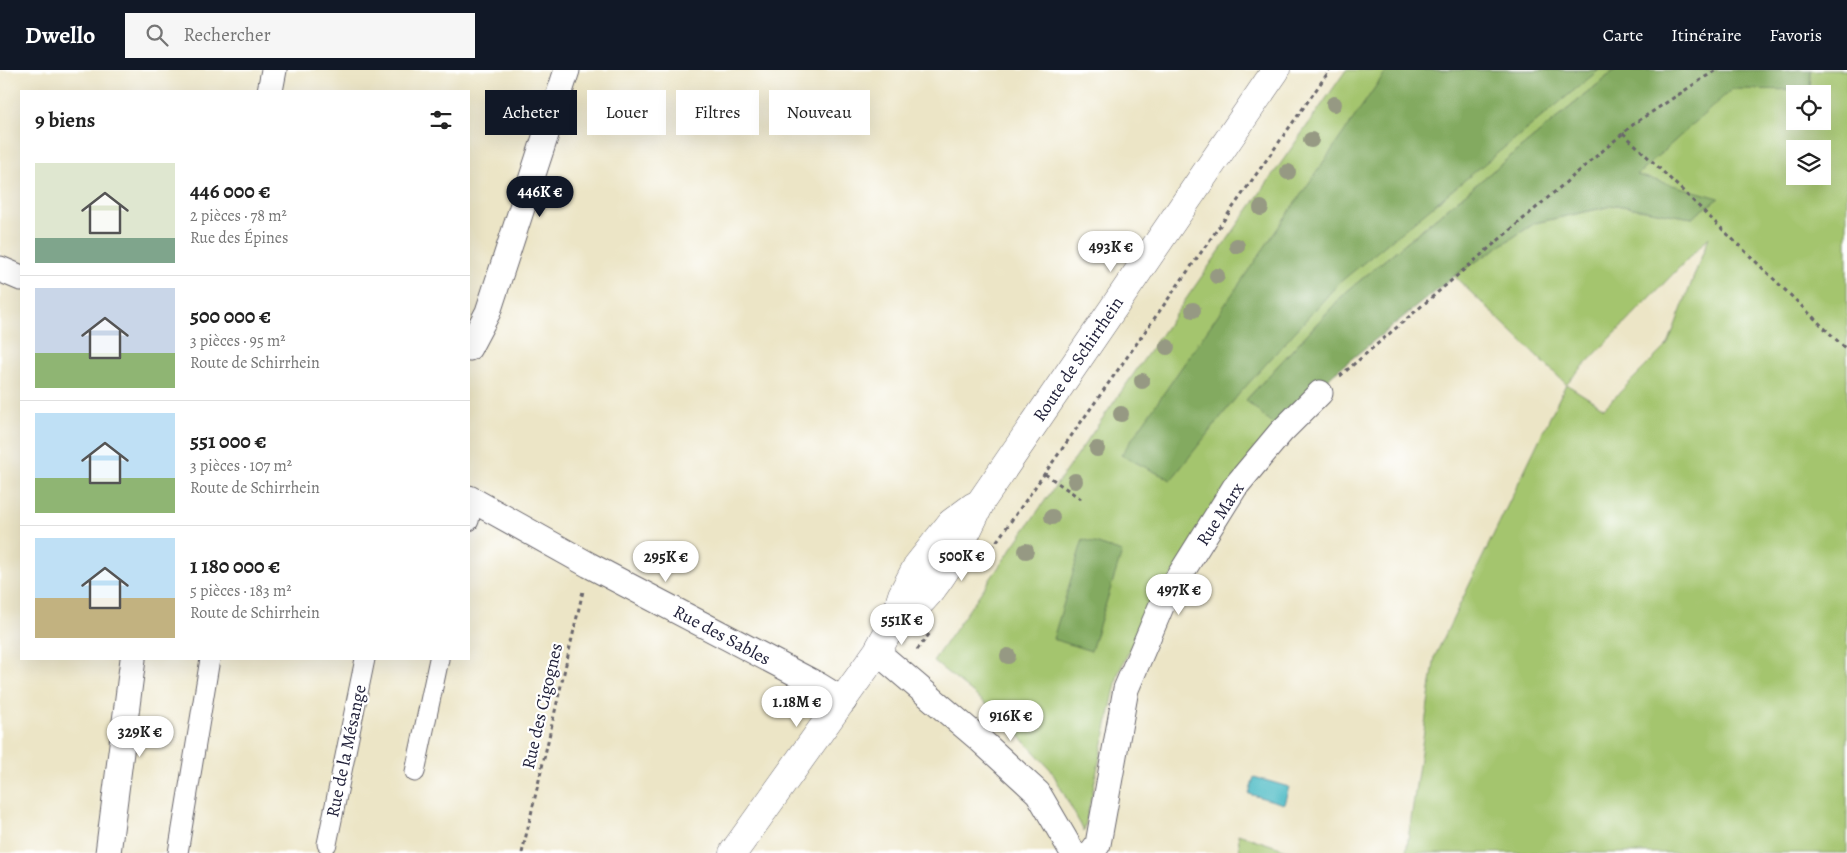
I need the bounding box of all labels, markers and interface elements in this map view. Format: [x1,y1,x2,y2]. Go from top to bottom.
search box [125,13,475,58]
text: Dwello [25,19,95,51]
icon: search [143,21,171,49]
text: Rechercher [183,22,271,48]
text: Carte [1603,23,1643,47]
text: Itinéraire [1671,23,1742,47]
text: Favoris [1770,23,1822,47]
map controls [1786,85,1831,185]
button: locate [1786,85,1831,130]
chip: Acheter [485,90,577,135]
chip: Louer [587,90,666,135]
chip: Filtres [676,90,759,135]
chip: Nouveau [769,90,870,135]
text: 9 biens [35,106,95,134]
icon: filters [427,106,455,134]
button: layers [1786,140,1831,185]
pin: 446K € [499,176,581,218]
text: 446 000 € [190,177,271,205]
text: 446K € [518,181,563,203]
icon: home [75,183,135,243]
text: 2 pièces · 78 m² [190,205,287,227]
text: Rue des Épines [190,227,288,249]
pin: 493K € [1070,230,1152,273]
text: 493K € [1089,236,1133,258]
street label: Route de Schirrhein [1027,292,1129,426]
text: 500 000 € [190,302,271,330]
icon: home [75,308,135,368]
text: 3 pièces · 95 m² [190,330,286,352]
text: Route de Schirrhein [190,352,320,374]
text: 551 000 € [190,427,267,455]
icon: home [75,433,135,493]
text: 3 pièces · 107 m² [190,455,292,477]
text: Route de Schirrhein [190,477,320,499]
street label: Rue Marx [1191,477,1250,550]
pin: 295K € [625,540,707,583]
pin: 500K € [921,540,1003,582]
text: 500K € [939,545,985,567]
text: 295K € [644,546,688,568]
text: 1 180 000 € [190,552,280,580]
icon: home [75,558,135,618]
pin: 497K € [1138,574,1220,616]
text: 497K € [1157,579,1201,601]
text: 5 pièces · 183 m² [190,580,291,602]
street label: Rue des Sables [669,599,775,671]
text: Route de Schirrhein [190,602,320,624]
pin: 551K € [861,604,943,646]
text: 551K € [881,609,923,631]
street label: Rue des Cigognes [516,641,568,771]
street label: Rue de la Mésange [320,682,372,820]
pin: 1.18M € [751,686,843,728]
text: 1.18M € [773,691,821,713]
pin: 916K € [970,700,1052,742]
text: 916K € [989,705,1033,727]
pin: 329K € [99,716,181,758]
text: 329K € [118,721,162,743]

